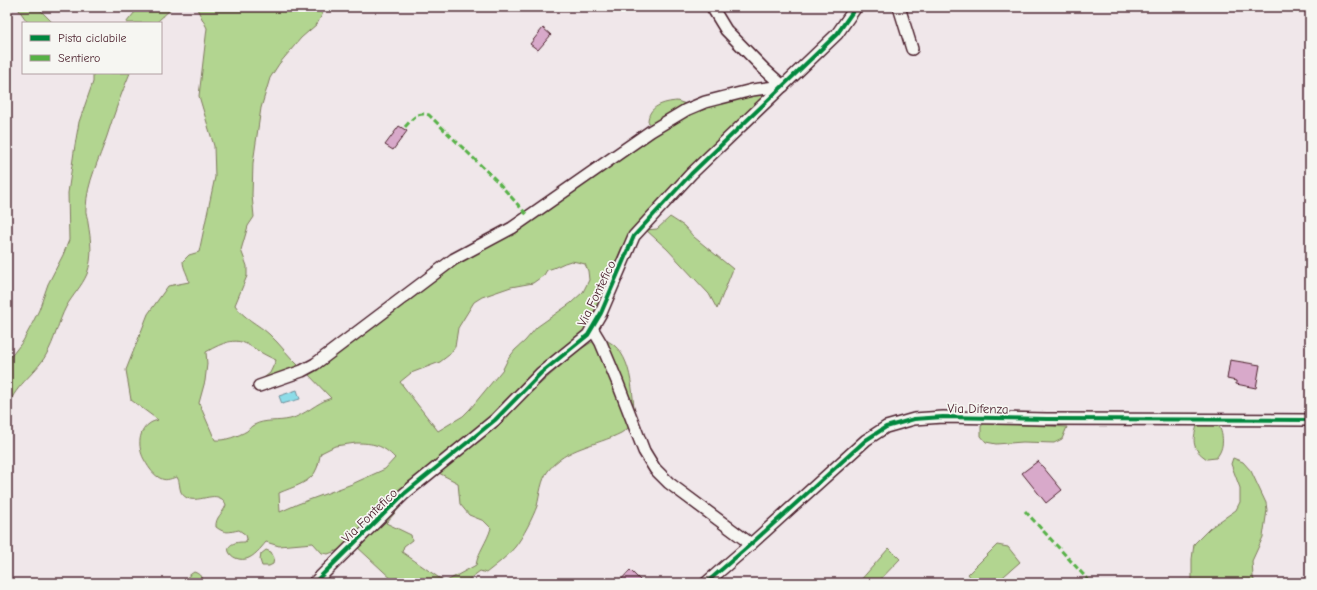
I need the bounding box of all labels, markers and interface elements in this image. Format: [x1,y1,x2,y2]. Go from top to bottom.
legend [22,22,162,74]
text: Pista ciclabile [58,31,127,45]
text: Sentiero [58,51,100,65]
street label: Via Fontefico [574,258,619,329]
street label: Via Difenza [947,400,1009,417]
street label: Via Fontefico [338,485,400,546]

